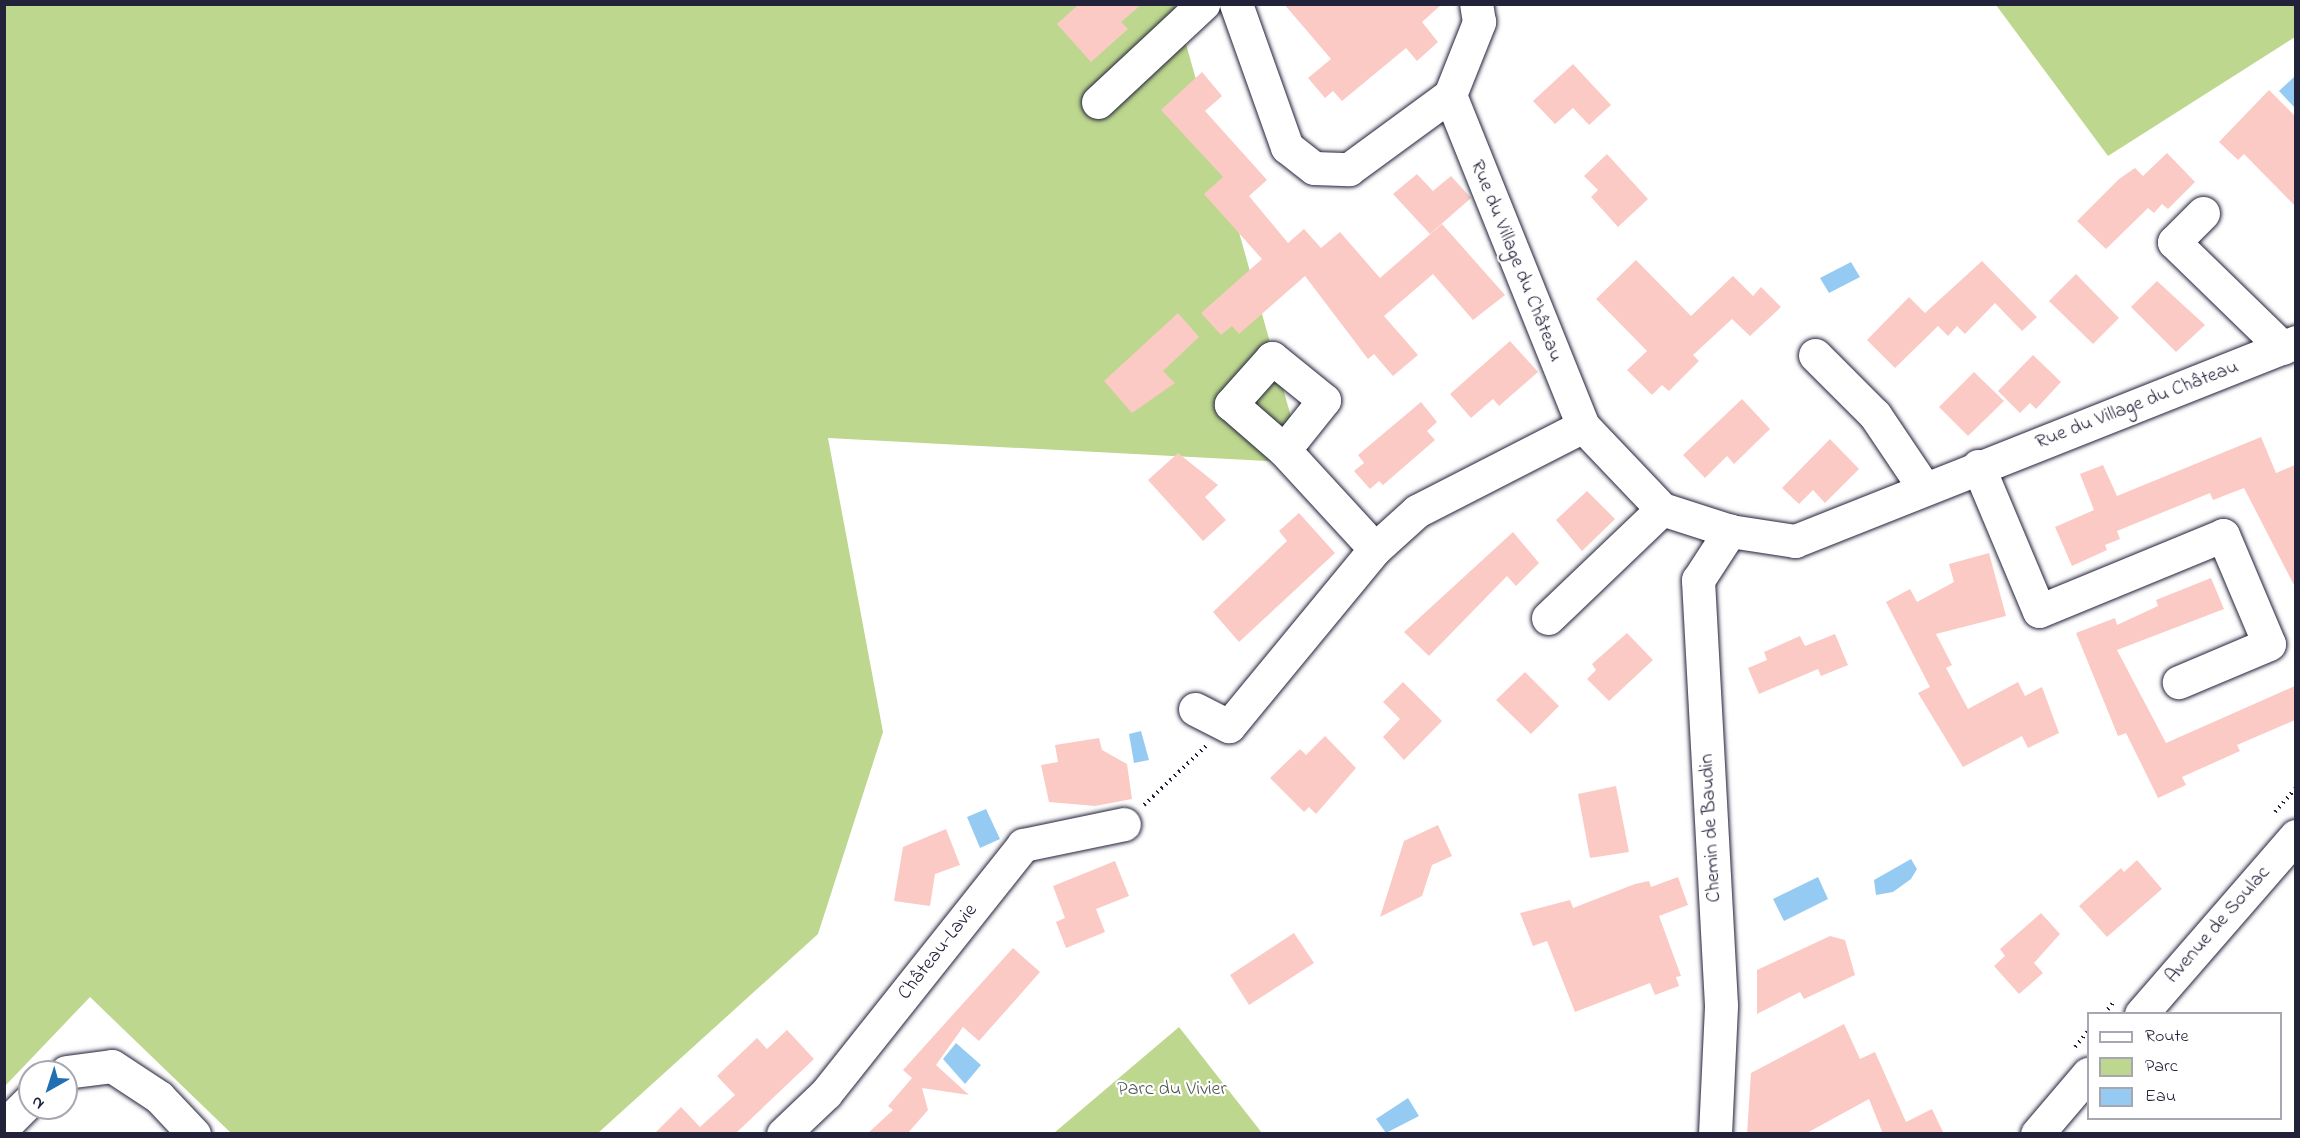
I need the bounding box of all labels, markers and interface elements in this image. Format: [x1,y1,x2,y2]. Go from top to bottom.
street label: Rue du Village du Château [1465,157,1567,365]
street label: Rue du Village du Château [2032,355,2242,455]
street label: Chemin de Baudin [1695,753,1727,903]
street label: Avenue de Soulac [2161,861,2275,989]
street label: Château-Lavie [893,899,983,1005]
legend [2087,1012,2282,1120]
text: Route [2145,1024,2189,1050]
text: Parc [2145,1054,2178,1080]
north arrow [18,1060,78,1120]
park label: Parc du Vivier [1117,1077,1227,1101]
text: Eau [2145,1084,2176,1110]
text: N [26,1090,50,1115]

